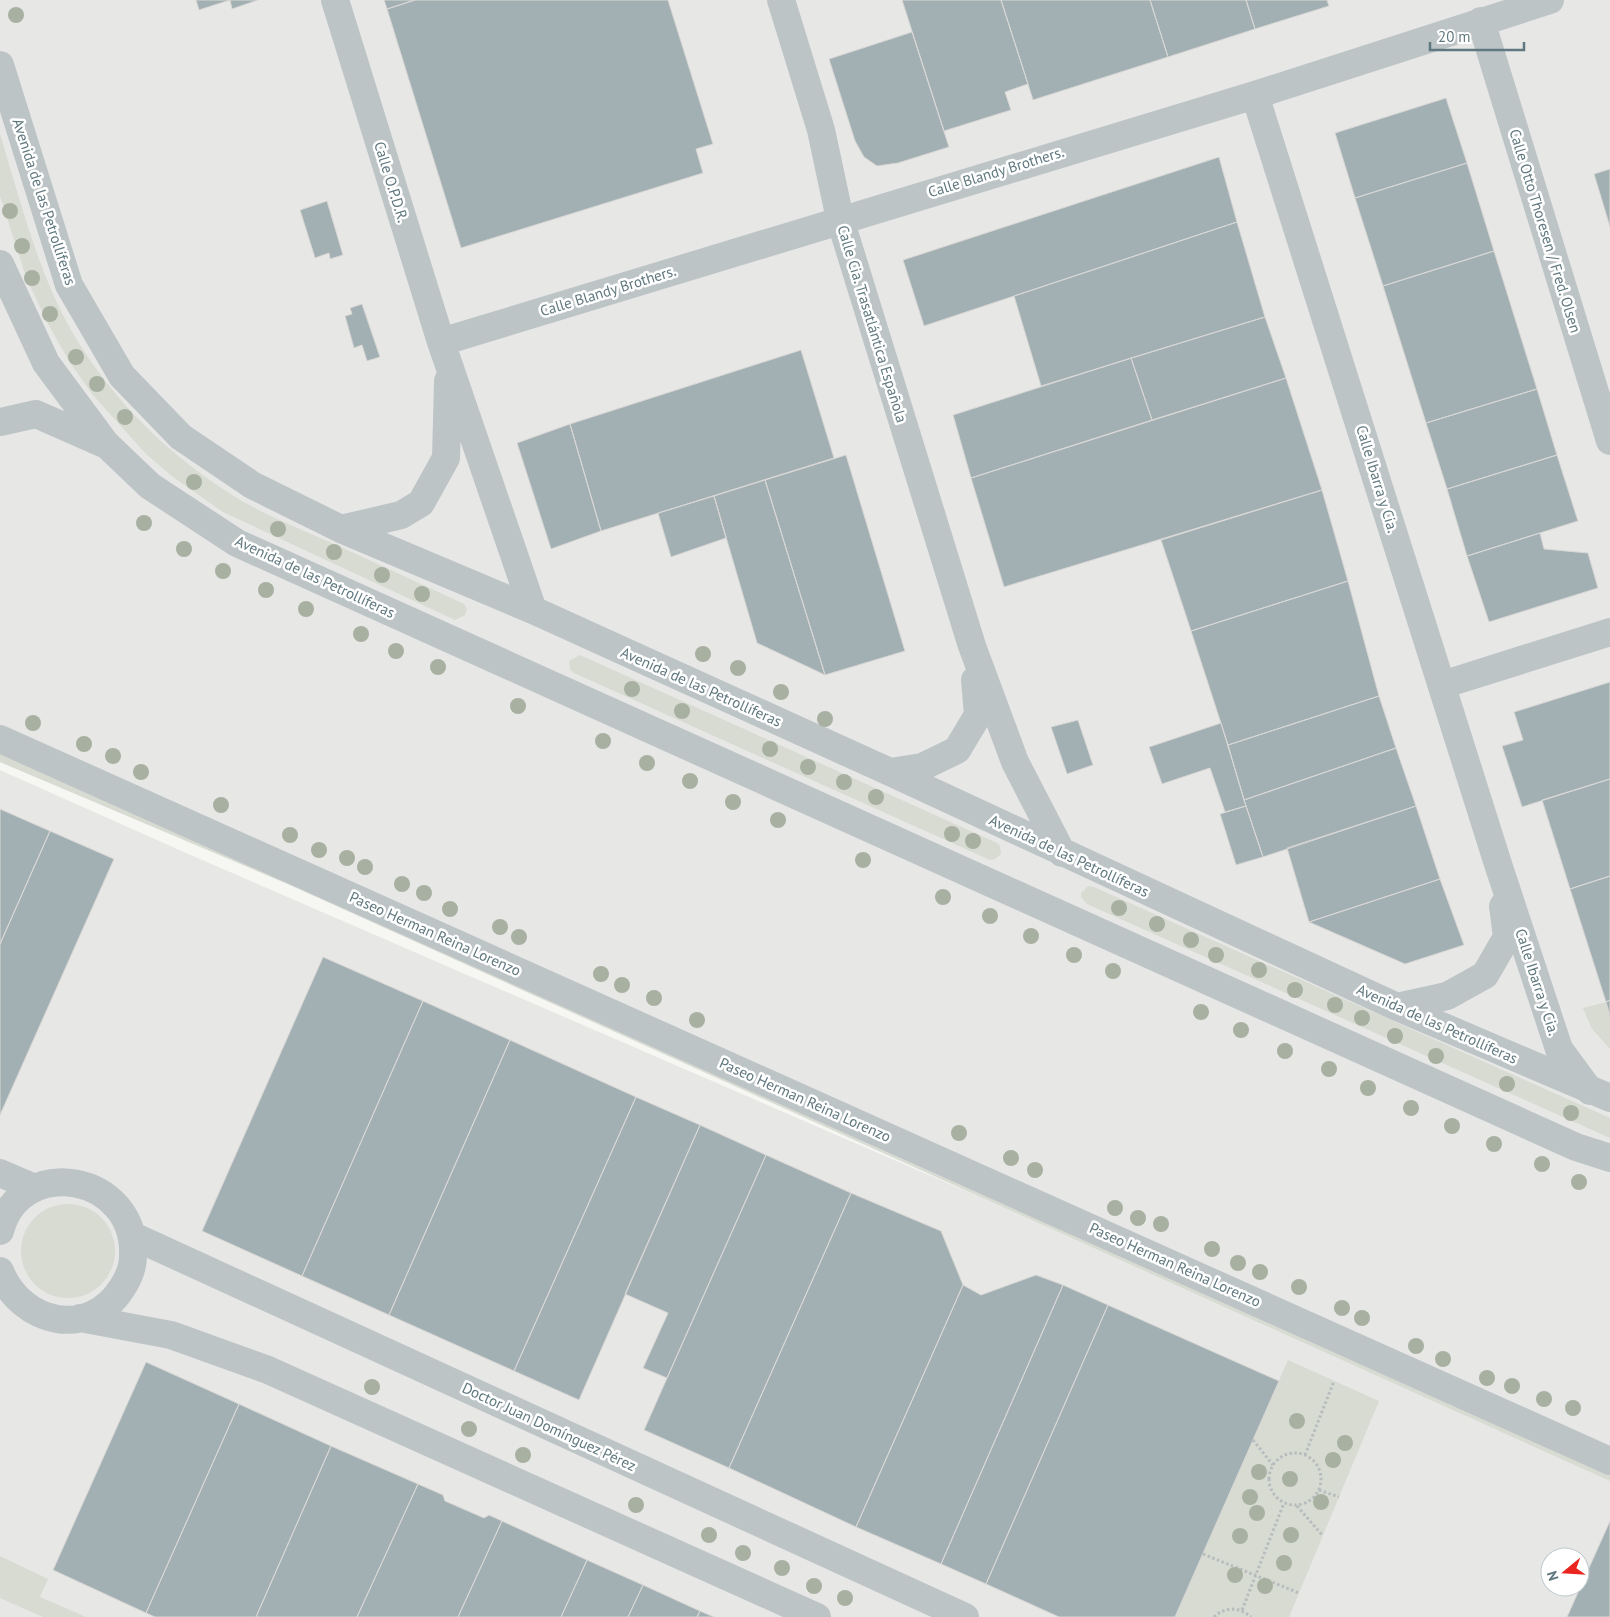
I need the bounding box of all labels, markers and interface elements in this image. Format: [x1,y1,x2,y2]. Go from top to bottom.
scale bar [1430,20,1524,52]
text: 20 m [1438,27,1471,46]
street label: Avenida de las Petrollíferas [9,116,80,288]
street label: Calle Otto Thoresen / Fred. Olsen [1505,127,1586,335]
street label: Calle O.P.D.R. [370,139,413,225]
street label: Calle Blandy Brothers. [926,142,1066,201]
street label: Calle Cia. Trasatlántica Española [833,223,912,425]
street label: Calle Blandy Brothers. [538,261,678,320]
street label: Calle Ibarra y Cia. [1352,423,1403,535]
street label: Avenida de las Petrollíferas [232,531,398,622]
street label: Avenida de las Petrollíferas [618,642,785,731]
street label: Avenida de las Petrollíferas [986,810,1152,901]
street label: Paseo Herman Reina Lorenzo [347,887,524,980]
street label: Calle Ibarra y Cia. [1511,926,1564,1038]
street label: Avenida de las Petrollíferas [1354,979,1521,1068]
street label: Paseo Herman Reina Lorenzo [717,1053,894,1146]
street label: Paseo Herman Reina Lorenzo [1087,1218,1264,1311]
street label: Doctor Juan Domínguez Pérez [459,1378,639,1475]
north arrow [1540,1547,1590,1597]
text: N [1543,1569,1563,1583]

